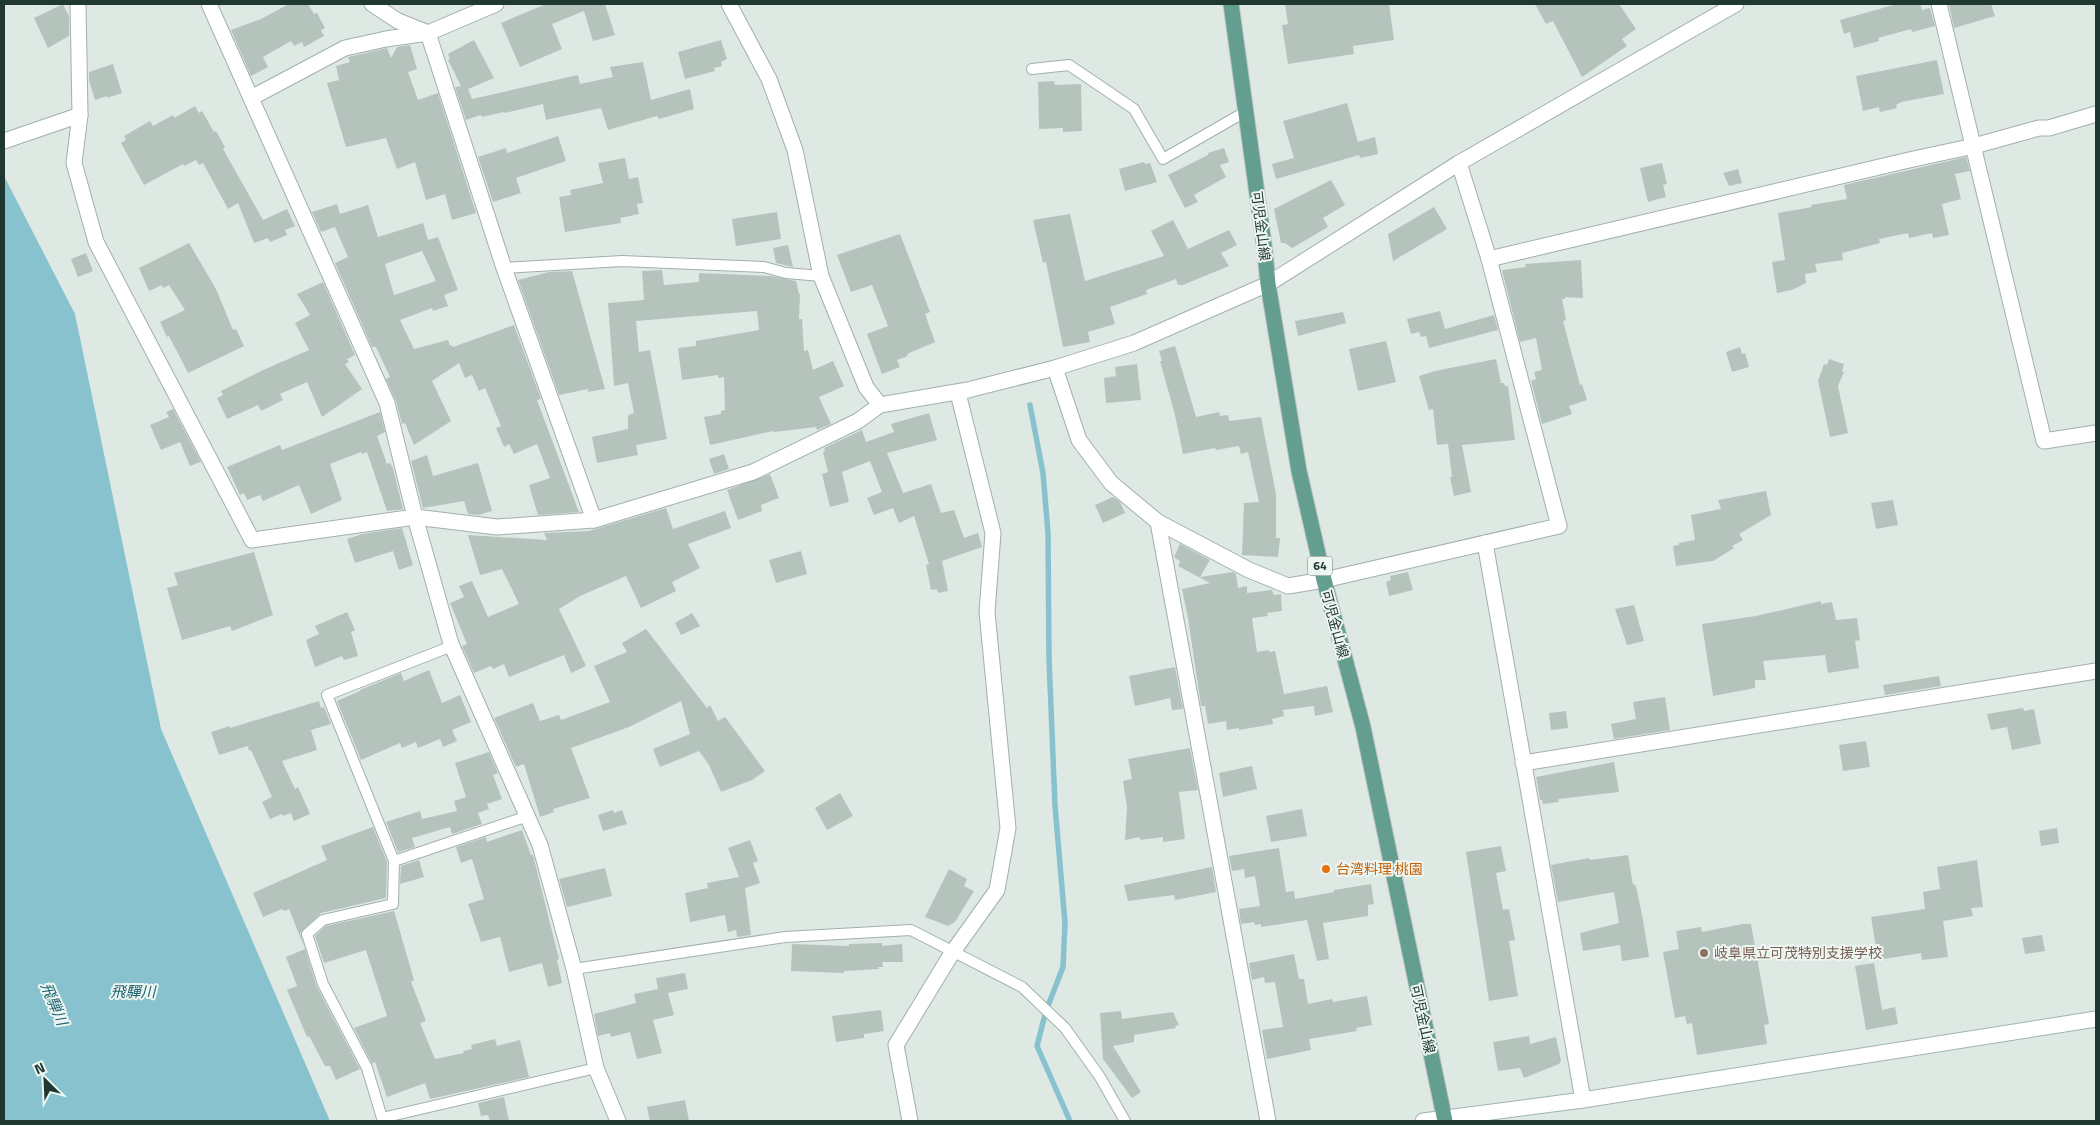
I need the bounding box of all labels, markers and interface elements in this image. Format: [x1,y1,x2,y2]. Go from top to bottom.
street label: 可児金山線 [1247,190,1276,262]
road number: 64 [1308,556,1332,576]
street label: 可児金山線 [1316,587,1355,660]
place label: 台湾料理 桃園 [1336,858,1423,879]
marker: 台湾料理 桃園 [1320,863,1332,875]
place label: 岐阜県立可茂特別支援学校 [1714,942,1882,963]
marker: 岐阜県立可茂特別支援学校 [1698,947,1710,959]
water label: 飛騨川 [35,979,75,1031]
water label: 飛驒川 [110,980,157,1003]
street label: 可児金山線 [1406,982,1441,1055]
north arrow [20,1055,70,1105]
text: N [31,1056,48,1079]

